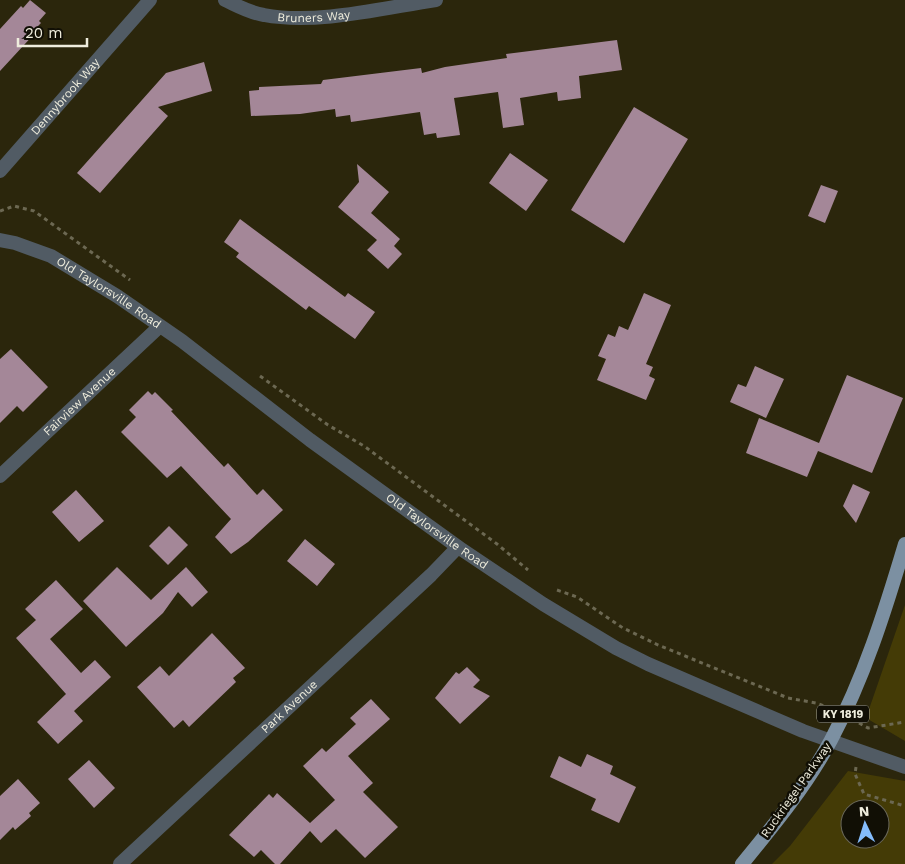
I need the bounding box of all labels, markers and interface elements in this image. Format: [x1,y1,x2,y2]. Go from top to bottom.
street label: Bruners Way [277,7,352,25]
scale bar [18,15,86,47]
text: 20 m [25,24,63,42]
street label: Dennybrook Way [28,55,103,138]
street label: Old Taylorsville Road [54,254,164,331]
street label: Fairview Avenue [41,364,119,439]
street label: Old Taylorsville Road [383,490,491,572]
street label: Park Avenue [258,677,320,736]
road number: KY 1819 [817,706,869,722]
street label: Ruckriegel Parkway [758,739,835,840]
north arrow [840,799,890,849]
text: N [858,803,870,819]

